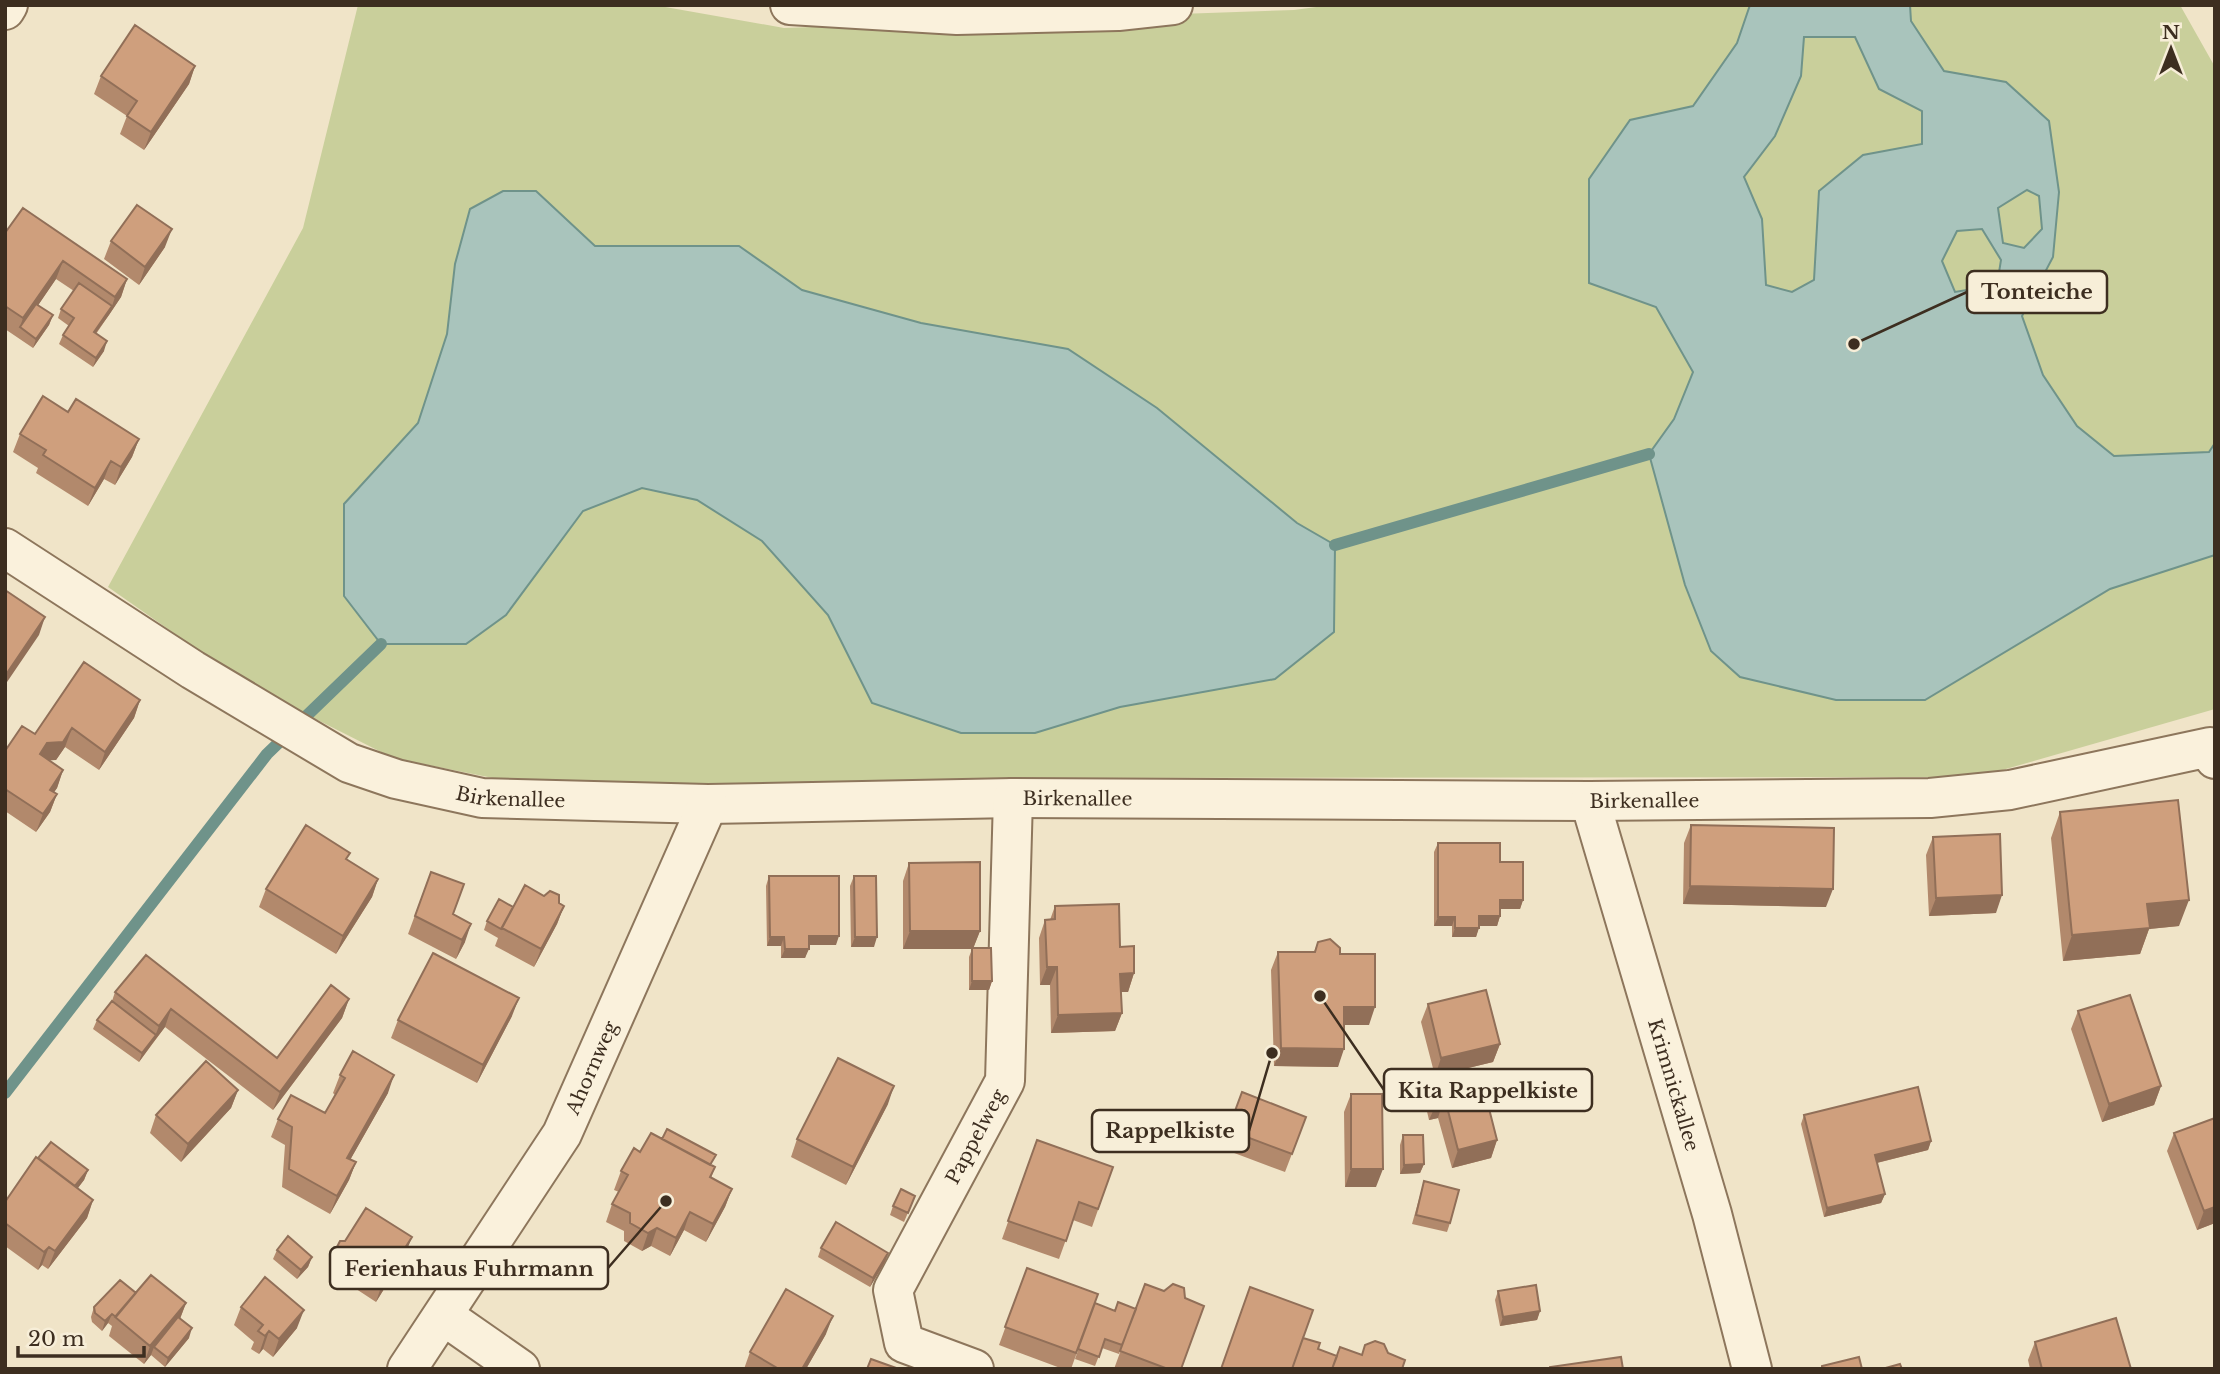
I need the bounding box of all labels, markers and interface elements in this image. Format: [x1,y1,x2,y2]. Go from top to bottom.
north arrow [2136,14,2206,84]
text: N [2162,21,2180,44]
callout: Tonteiche [1967,271,2107,313]
text: Tonteiche [1981,279,2093,305]
street label: Birkenallee [454,781,566,812]
street label: Birkenallee [1022,787,1132,810]
street label: Birkenallee [1589,789,1699,813]
street label: Krimnickallee [1643,1016,1704,1154]
street label: Ahornweg [560,1017,622,1119]
callout: Kita Rappelkiste [1384,1069,1592,1111]
text: Kita Rappelkiste [1398,1078,1578,1104]
street label: Pappelweg [941,1085,1010,1188]
callout: Rappelkiste [1092,1110,1249,1152]
text: Rappelkiste [1105,1118,1235,1144]
callout: Ferienhaus Fuhrmann [330,1247,608,1289]
text: Ferienhaus Fuhrmann [344,1256,594,1282]
scale bar [18,1314,144,1358]
text: 20 m [28,1326,85,1352]

